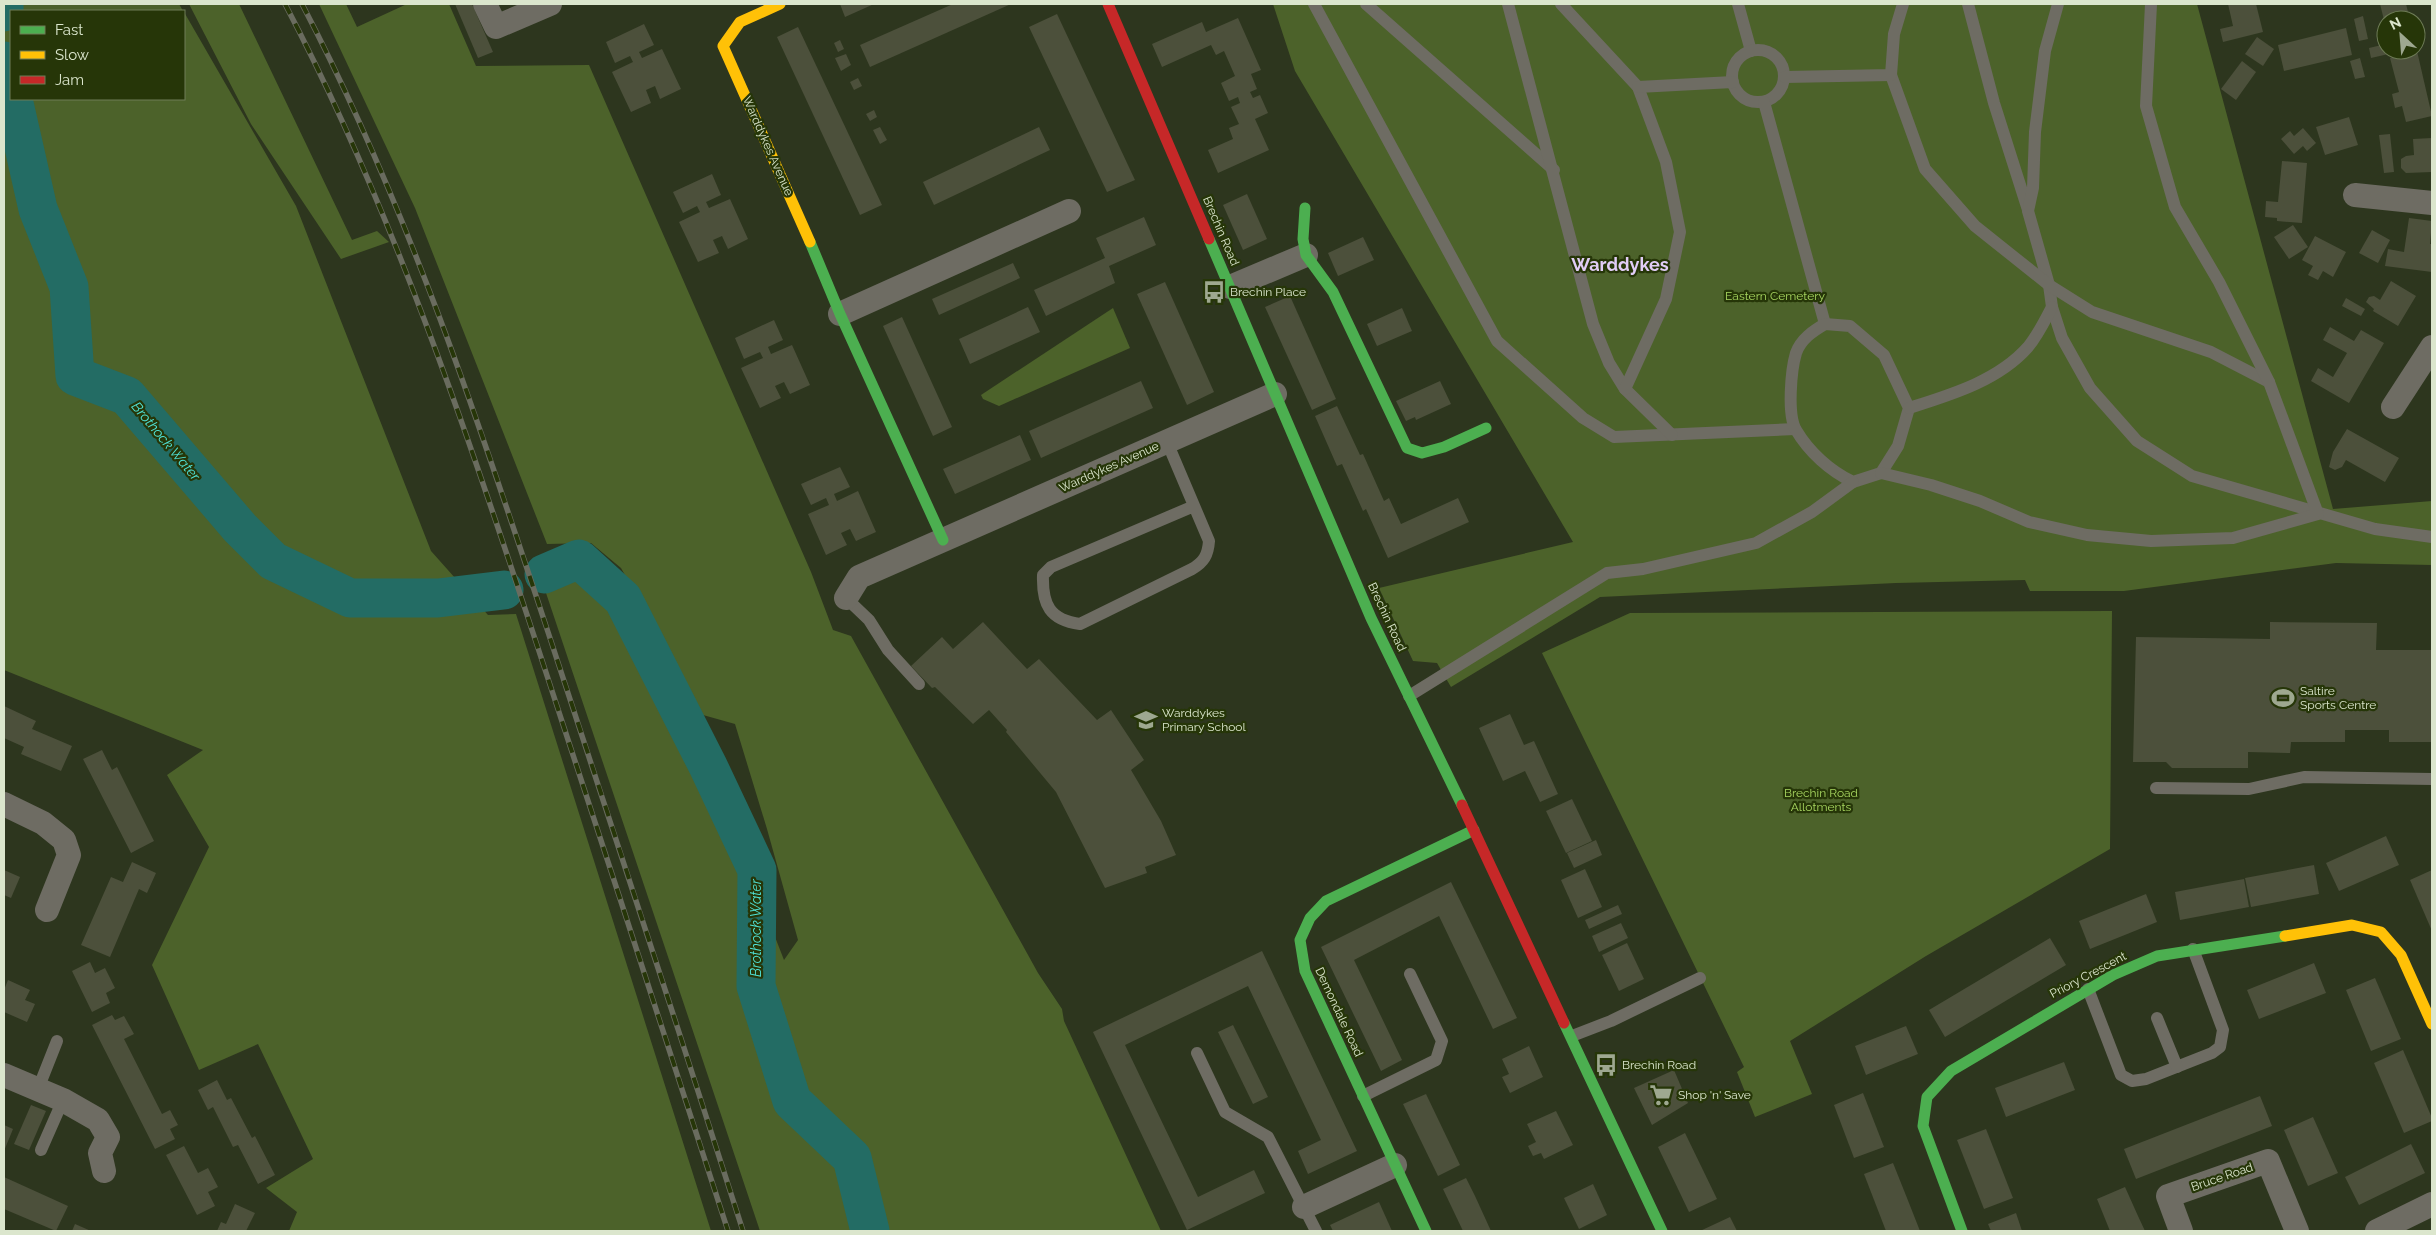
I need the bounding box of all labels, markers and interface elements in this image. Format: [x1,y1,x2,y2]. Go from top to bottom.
legend [10,10,185,100]
north arrow [2376,10,2426,60]
text: N [2387,14,2404,33]
text: Fast [55,21,83,39]
text: Slow [55,46,89,64]
text: Jam [55,71,84,89]
street label: Warddykes Avenue [740,94,796,198]
street label: Brechin Road [1200,194,1242,268]
district label: Warddykes [1571,254,1669,275]
bus stop icon: Brechin Place [1201,279,1227,305]
place label: Brechin Place [1230,285,1306,299]
park label: Eastern Cemetery [1725,289,1825,303]
water label: Brothock Water [128,398,204,485]
street label: Warddykes Avenue [1057,439,1161,495]
street label: Brechin Road [1365,580,1409,654]
place label: Saltire Sports Centre [2300,684,2376,712]
sports icon: Saltire Sports Centre [2270,685,2296,711]
place label: Warddykes Primary School [1162,706,1246,734]
school or university icon: Warddykes Primary School [1133,707,1159,733]
park label: Brechin Road Allotments [1784,786,1858,814]
water label: Brothock Water [748,878,764,977]
street label: Priory Crescent [2047,949,2129,1001]
street label: Demondale Road [1312,965,1366,1059]
bus stop icon: Brechin Road [1593,1052,1619,1078]
place label: Brechin Road [1622,1058,1696,1072]
supermarket icon: Shop 'n' Save [1648,1082,1674,1108]
place label: Shop 'n' Save [1678,1088,1751,1102]
street label: Bruce Road [2189,1160,2255,1194]

